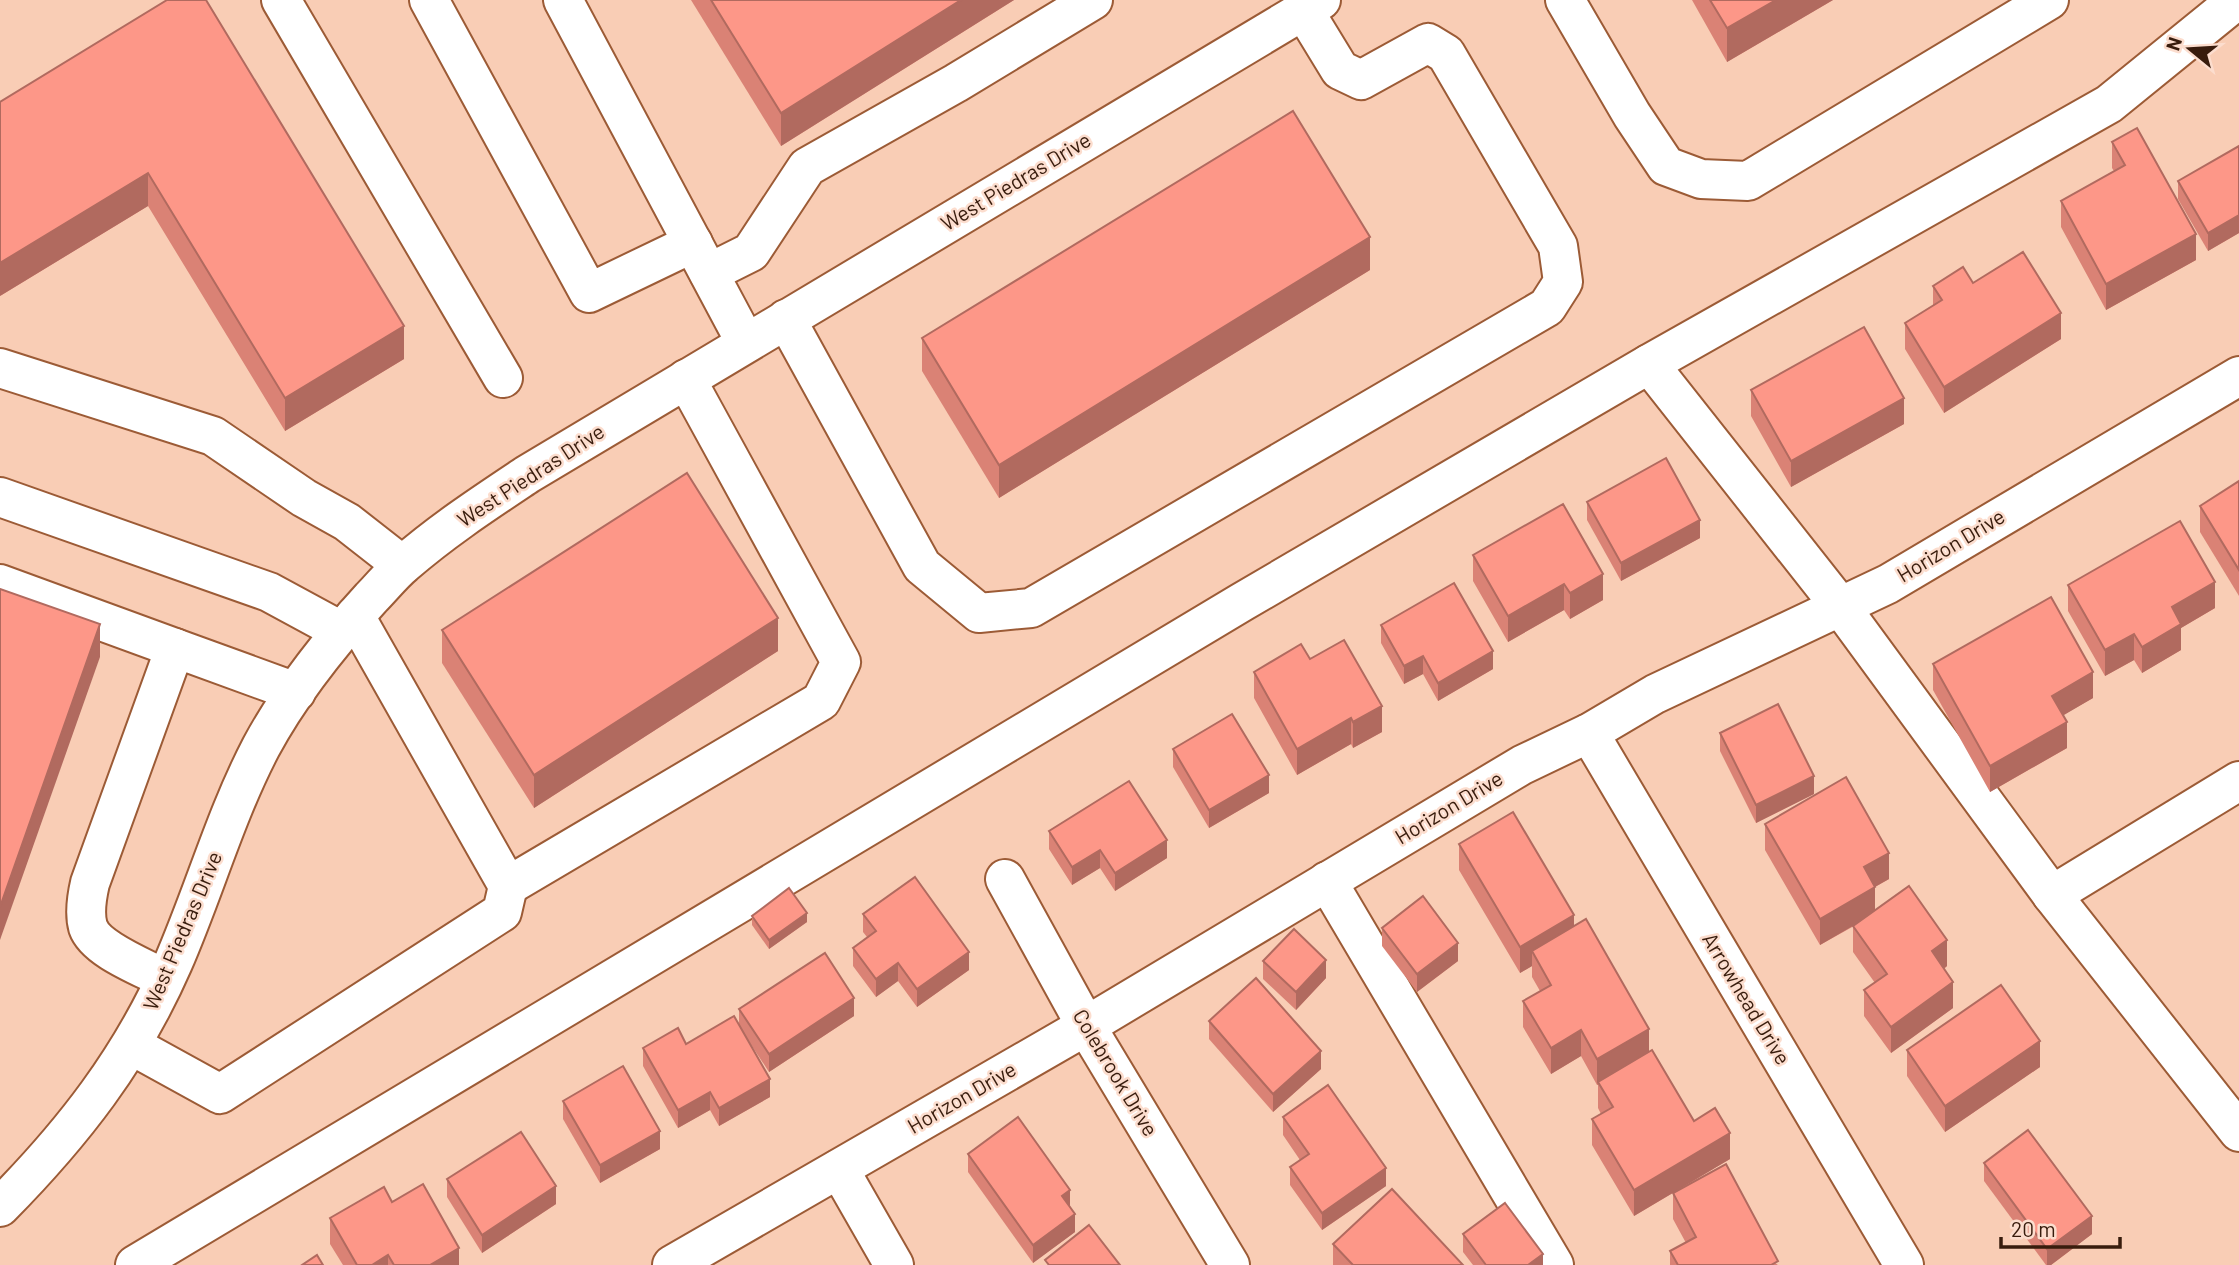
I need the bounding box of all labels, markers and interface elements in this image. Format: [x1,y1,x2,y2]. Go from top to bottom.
north arrow [2155,14,2225,84]
text: N [2160,34,2186,53]
street label: West Piedras Drive [936,126,1095,235]
street label: West Piedras Drive [452,418,608,532]
street label: Horizon Drive [1892,503,2009,587]
street label: Horizon Drive [1390,765,1507,849]
street label: West Piedras Drive [137,847,226,1014]
street label: Arrowhead Drive [1698,928,1797,1069]
street label: Colebrook Drive [1069,1004,1164,1140]
street label: Horizon Drive [902,1056,1020,1138]
scale bar [2001,1206,2120,1250]
text: 20 m [2011,1216,2056,1241]

